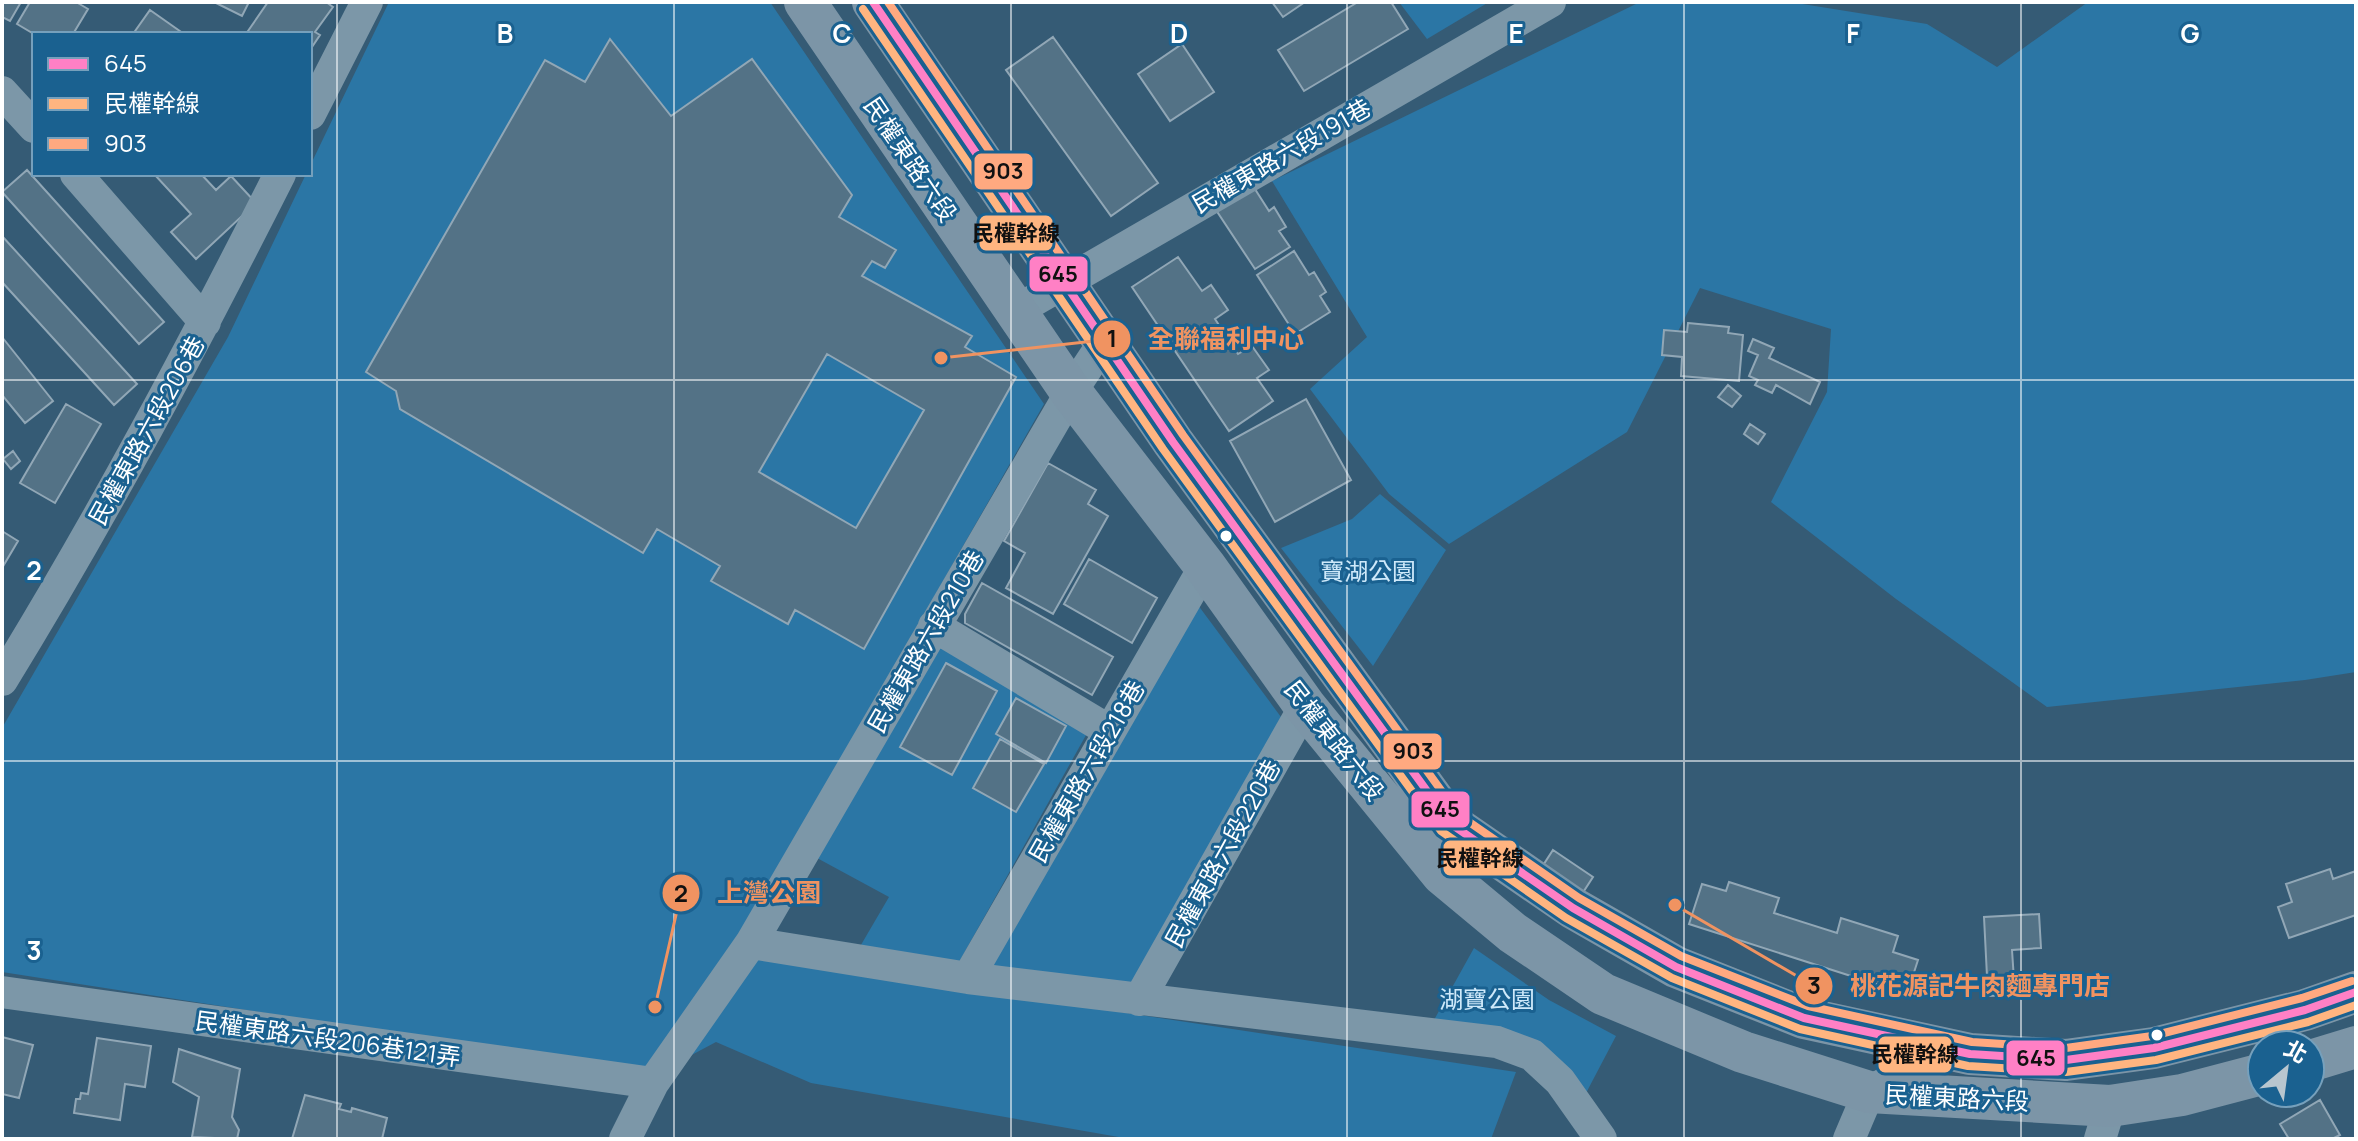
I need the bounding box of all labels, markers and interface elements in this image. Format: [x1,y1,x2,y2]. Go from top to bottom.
text: B [497,15,513,51]
text: C [832,15,852,51]
text: D [1170,15,1188,51]
text: E [1508,15,1524,51]
text: F [1846,15,1860,51]
text: G [2180,15,2200,51]
legend [32,32,312,176]
text: 645 [104,46,147,79]
text: 民權幹線 [104,86,200,119]
street label: 民權東路六段 [857,90,965,228]
street label: 民權東路六段191巷 [1185,90,1377,220]
text: 903 [104,126,147,159]
line badge: 903 [973,152,1034,191]
text: 903 [983,156,1023,186]
line badge: 民權幹線 [978,214,1054,252]
text: 民權幹線 [972,218,1060,248]
line badge: 645 [1028,255,1089,293]
text: 645 [1038,259,1078,289]
callout: 全聯福利中心 [1092,314,1320,364]
text: 全聯福利中心 [1148,320,1304,356]
text: 1 [1107,321,1117,354]
street label: 民權東路六段206巷 [80,330,212,530]
unlabelled marker [1218,528,1234,544]
street label: 民權東路六段210巷 [859,544,991,738]
text: 2 [26,552,42,588]
park label: 寶湖公園 [1320,554,1416,587]
street label: 民權東路六段 [1278,673,1392,807]
street label: 民權東路六段218巷 [1020,674,1152,868]
line badge: 903 [1382,732,1443,771]
text: 903 [1393,736,1433,766]
street label: 民權東路六段220巷 [1157,753,1287,953]
line badge: 645 [1410,790,1471,829]
text: 645 [1420,794,1460,824]
line badge: 民權幹線 [1442,839,1518,877]
text: 民權幹線 [1436,843,1524,873]
callout: 上灣公園 [661,868,837,918]
text: 上灣公園 [717,874,821,910]
text: 2 [674,876,688,909]
text: 3 [26,932,42,968]
callout: 桃花源記牛肉麵專門店 [1794,961,2126,1011]
text: 桃花源記牛肉麵專門店 [1850,967,2110,1003]
text: 3 [1807,968,1821,1001]
park label: 湖寶公園 [1439,982,1535,1015]
street label: 民權東路六段206巷121弄 [193,1003,463,1073]
unlabelled marker [2149,1027,2165,1043]
north arrow [2246,1029,2326,1109]
text: 北 [2279,1033,2313,1070]
line badge: 民權幹線 [1877,1035,1953,1074]
text: 民權幹線 [1871,1039,1959,1069]
line badge: 645 [2005,1039,2066,1077]
text: 645 [2016,1043,2056,1073]
street label: 民權東路六段 [1884,1077,2030,1117]

